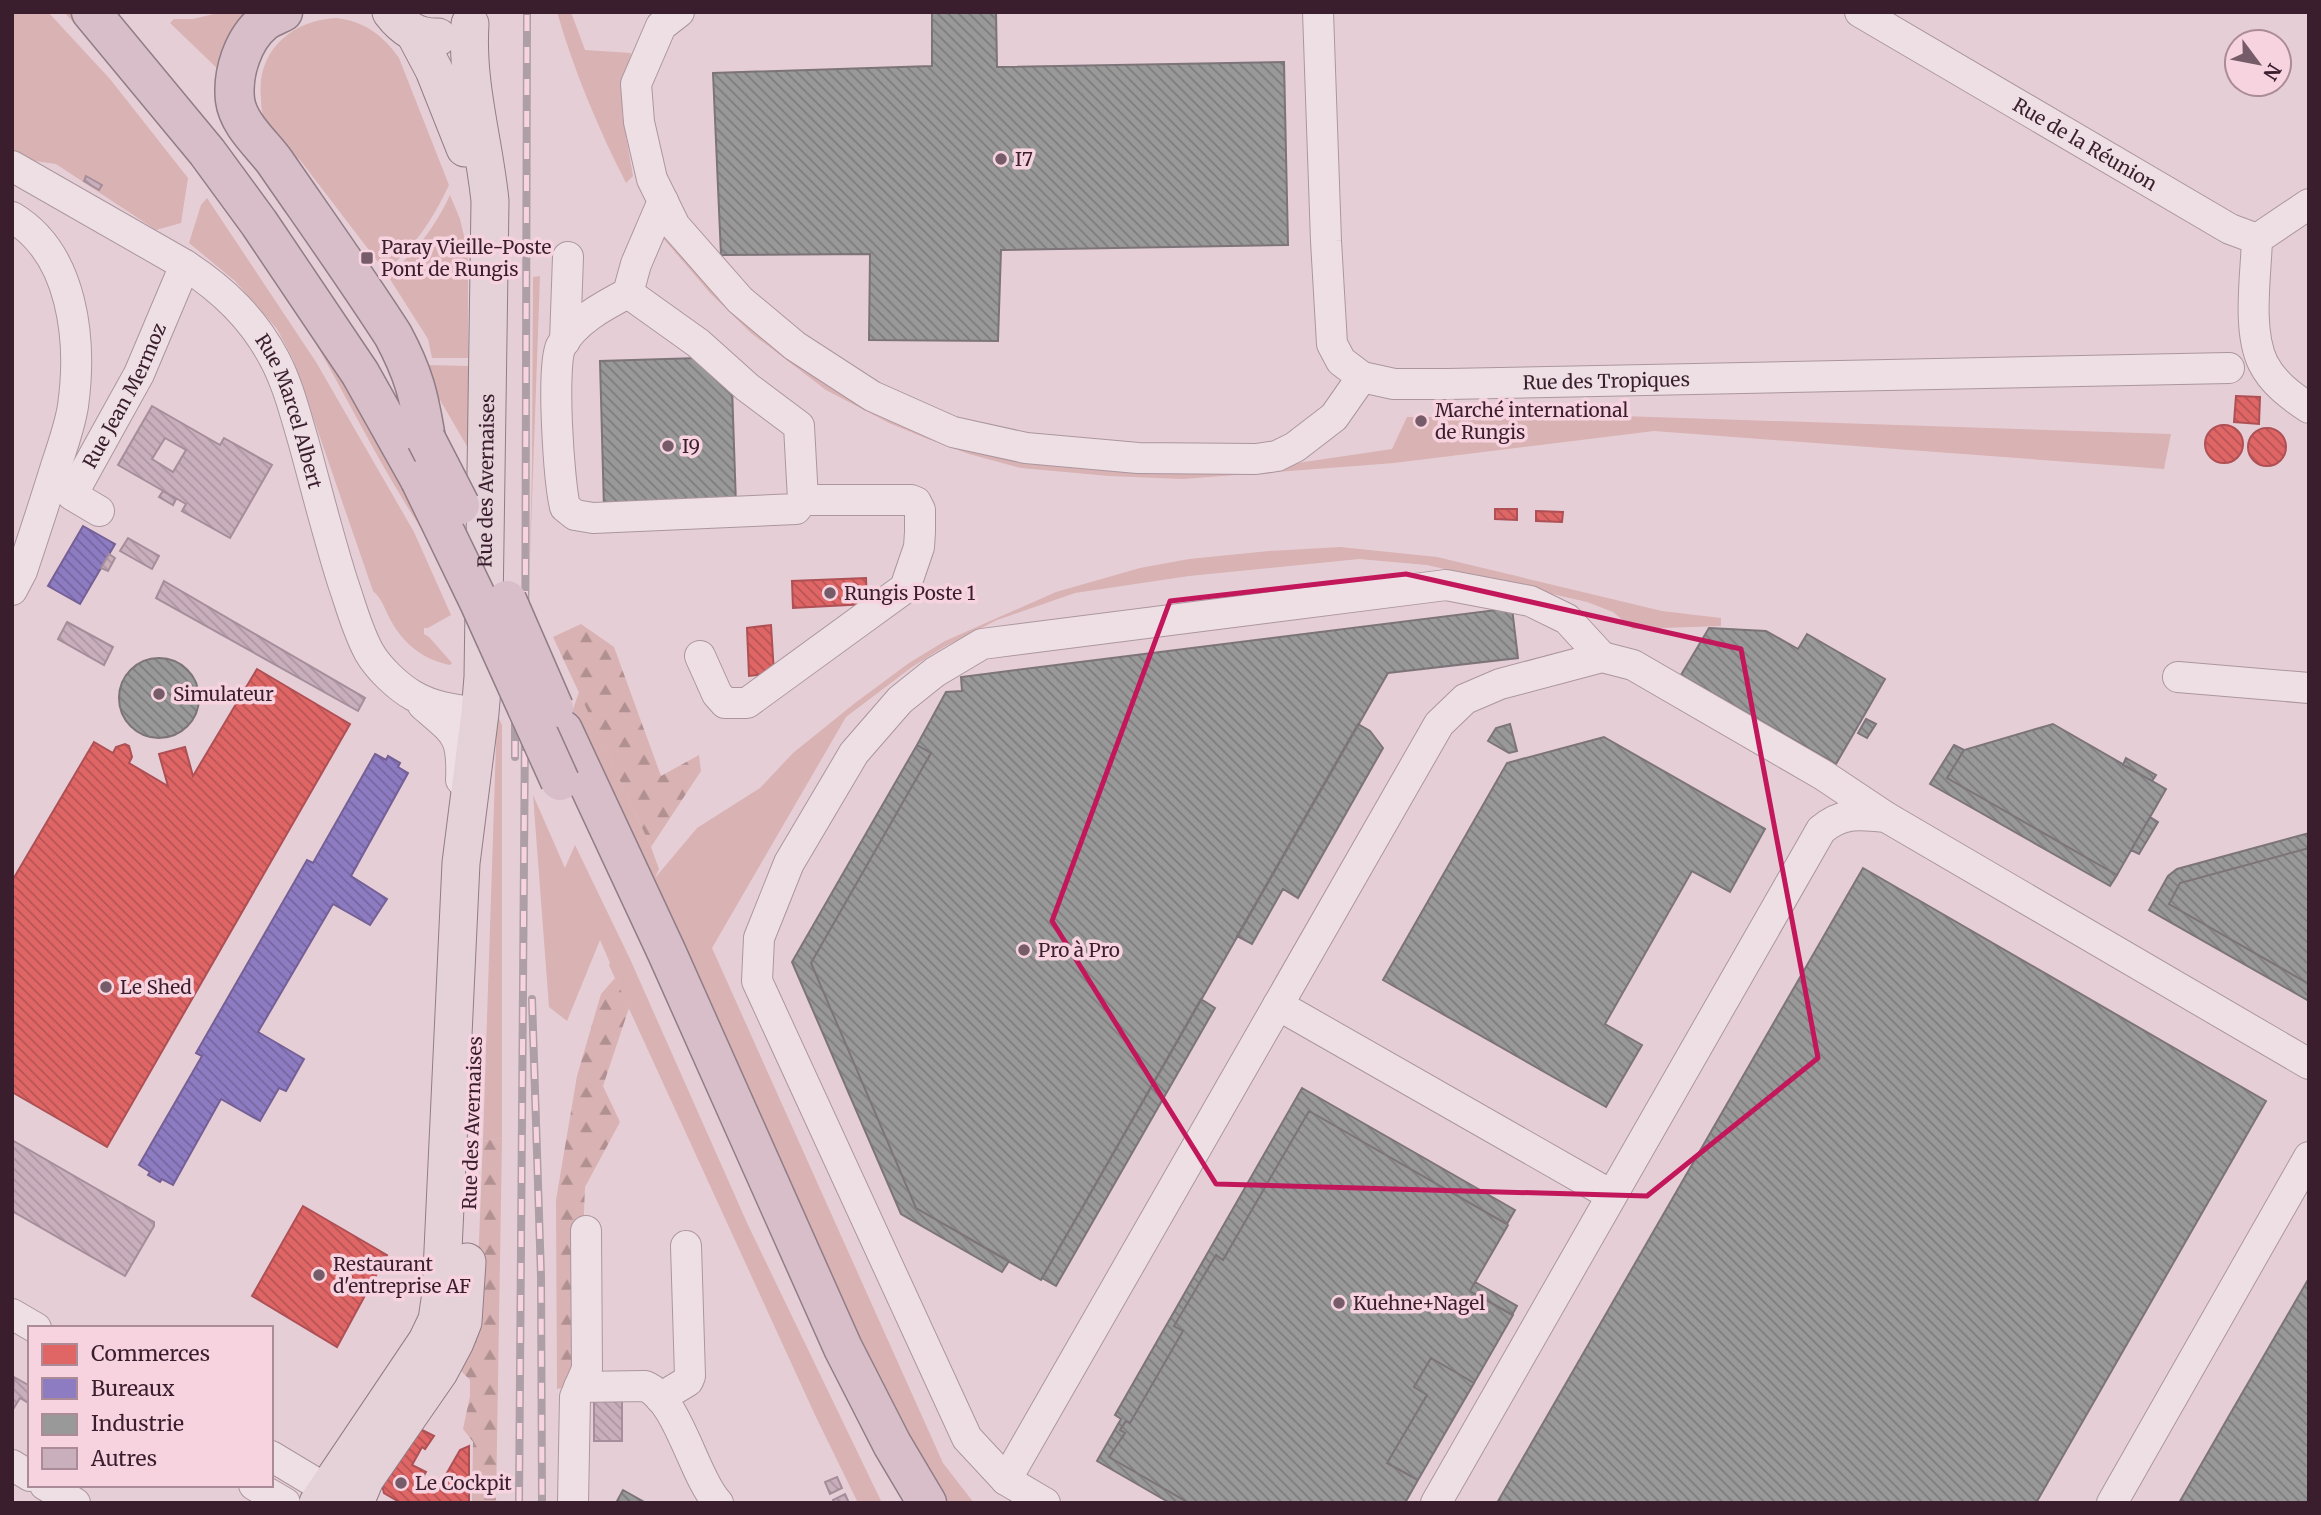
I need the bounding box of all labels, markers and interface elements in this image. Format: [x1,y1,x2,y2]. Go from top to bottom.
north arrow [2223,28,2293,98]
text: N [2258,59,2287,85]
street label: Rue de la Réunion [2009,92,2162,196]
place label: I7 [1015,147,1033,171]
marker: I7 [993,151,1009,167]
place label: Paray Vieille-Poste Pont de Rungis [381,235,551,281]
marker: Paray Vieille-Poste Pont de Rungis [359,250,375,266]
street label: Rue Jean Mermoz [77,319,171,472]
street label: Rue Marcel Albert [250,329,328,492]
street label: Rue des Tropiques [1522,367,1690,394]
street label: Rue des Avernaises [473,393,499,568]
place label: Marché international de Rungis [1435,398,1629,444]
marker: Marché international de Rungis [1413,413,1429,429]
place label: I9 [682,434,700,458]
marker: I9 [660,438,676,454]
place label: Rungis Poste 1 [844,581,976,605]
marker: Rungis Poste 1 [822,585,838,601]
place label: Simulateur [173,682,274,706]
marker: Simulateur [151,686,167,702]
place label: Pro à Pro [1038,938,1120,962]
marker: Pro à Pro [1016,942,1032,958]
place label: Le Shed [120,975,192,999]
marker: Le Shed [98,979,114,995]
street label: Rue des Avernaises [457,1036,487,1210]
place label: Restaurant d'entreprise AF [333,1252,471,1298]
marker: Restaurant d'entreprise AF [311,1267,327,1283]
place label: Kuehne+Nagel [1353,1291,1485,1315]
marker: Kuehne+Nagel [1331,1295,1347,1311]
legend [28,1326,273,1487]
text: Commerces [91,1340,210,1367]
text: Bureaux [91,1375,175,1402]
text: Industrie [91,1410,184,1437]
text: Autres [90,1445,157,1472]
place label: Le Cockpit [415,1471,512,1495]
marker: Le Cockpit [393,1475,409,1491]

